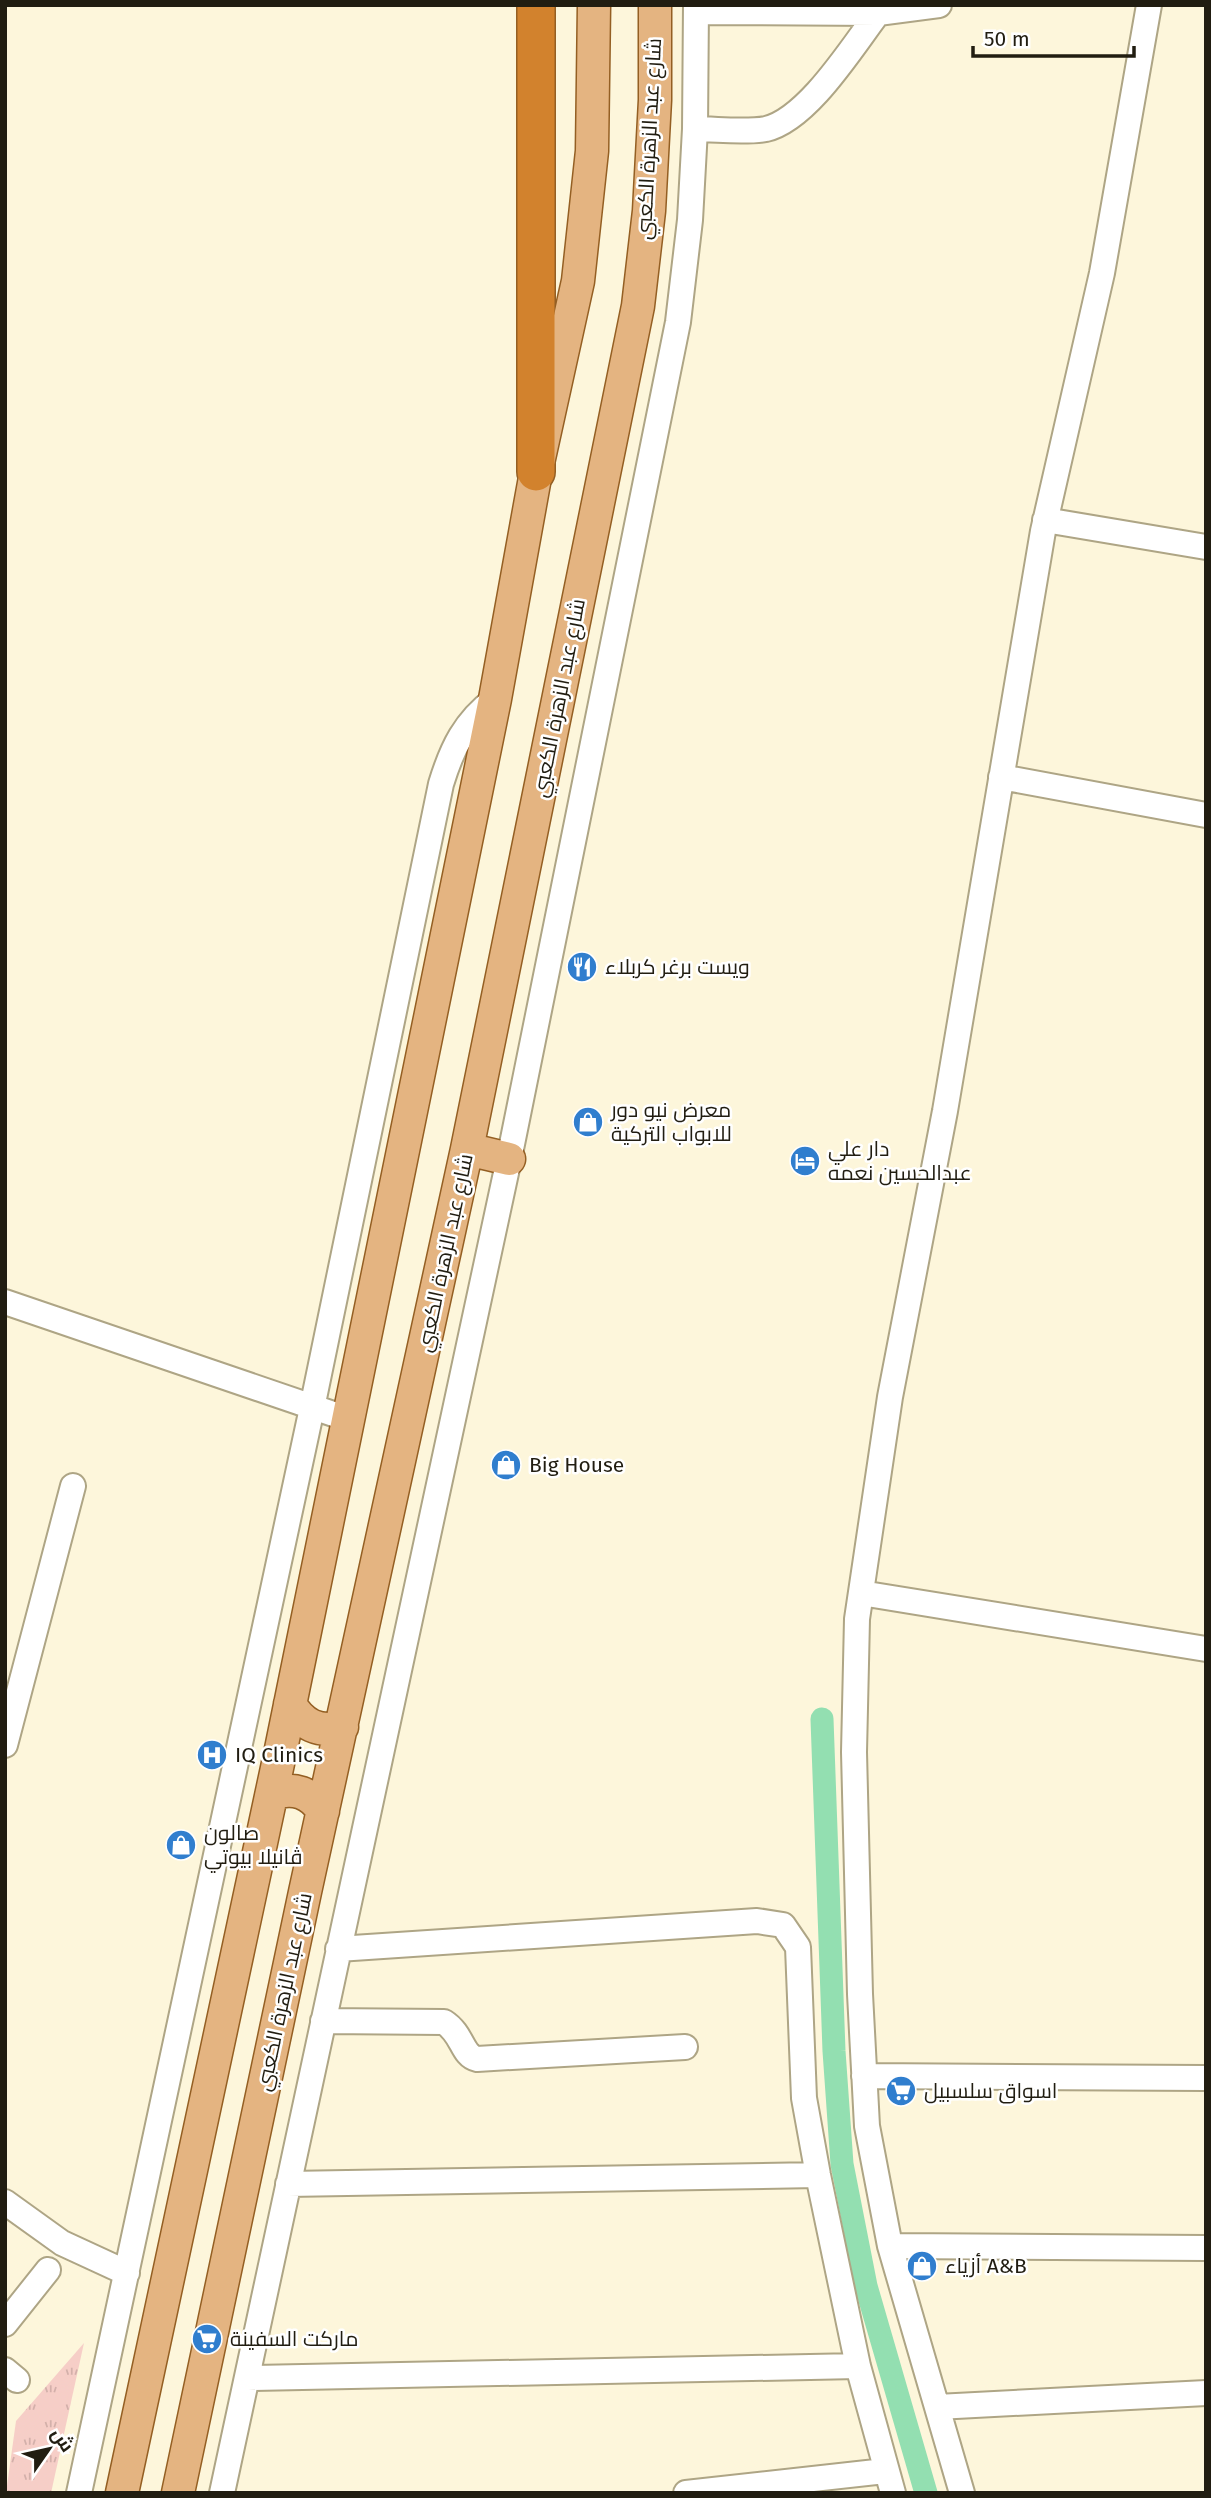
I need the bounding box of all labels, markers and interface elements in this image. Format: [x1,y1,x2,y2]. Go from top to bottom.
scale bar [973,14,1134,58]
text: 50 m [984,26,1030,52]
street label: شارع عبد الزهرة الكعبي [631,37,670,241]
street label: شارع عبد الزهرة الكعبي [527,596,594,800]
restaurant icon: ويست برغر كربلاء [565,950,599,984]
place label: ويست برغر كربلاء [605,954,750,980]
place label: معرض نيو دور للابواب التركية [610,1097,732,1147]
shop icon: معرض نيو دور للابواب التركية [571,1105,605,1139]
place label: دار علي عبدالحسين نعمه [828,1136,972,1186]
hotel icon: دار علي عبدالحسين نعمه [788,1144,822,1178]
street label: شارع عبد الزهرة الكعبي [411,1151,482,1355]
shop icon: Big House [489,1448,523,1482]
place label: Big House [529,1452,624,1478]
hospital icon: IQ Clinics [195,1738,229,1772]
place label: IQ Clinics [235,1742,323,1768]
place label: صالون ڤانيلا بيوتي [204,1820,302,1873]
shop icon: صالون ڤانيلا بيوتي [164,1828,198,1862]
street label: شارع عبد الزهرة الكعبي [250,1890,321,2094]
supermarket icon: اسواق سلسبيل [884,2074,918,2108]
place label: اسواق سلسبيل [924,2078,1057,2104]
shop icon: أزياء A&B [905,2249,939,2283]
place label: أزياء A&B [945,2253,1027,2279]
supermarket icon: ماركت السفينة [190,2322,224,2356]
place label: ماركت السفينة [230,2326,358,2352]
north arrow [14,2414,84,2484]
text: ش [46,2423,79,2456]

